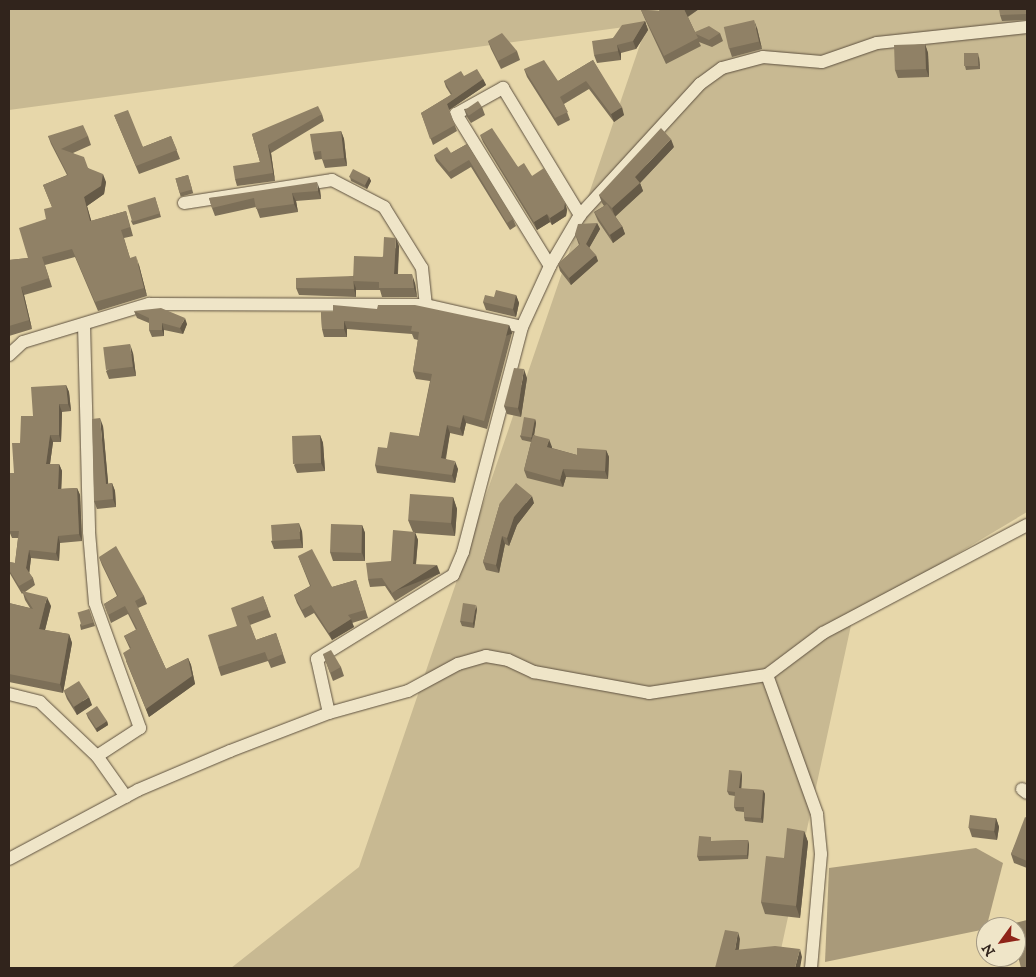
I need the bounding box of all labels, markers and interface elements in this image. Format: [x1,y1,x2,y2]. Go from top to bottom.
north arrow [976,917,1026,967]
text: N [978,940,1000,959]

